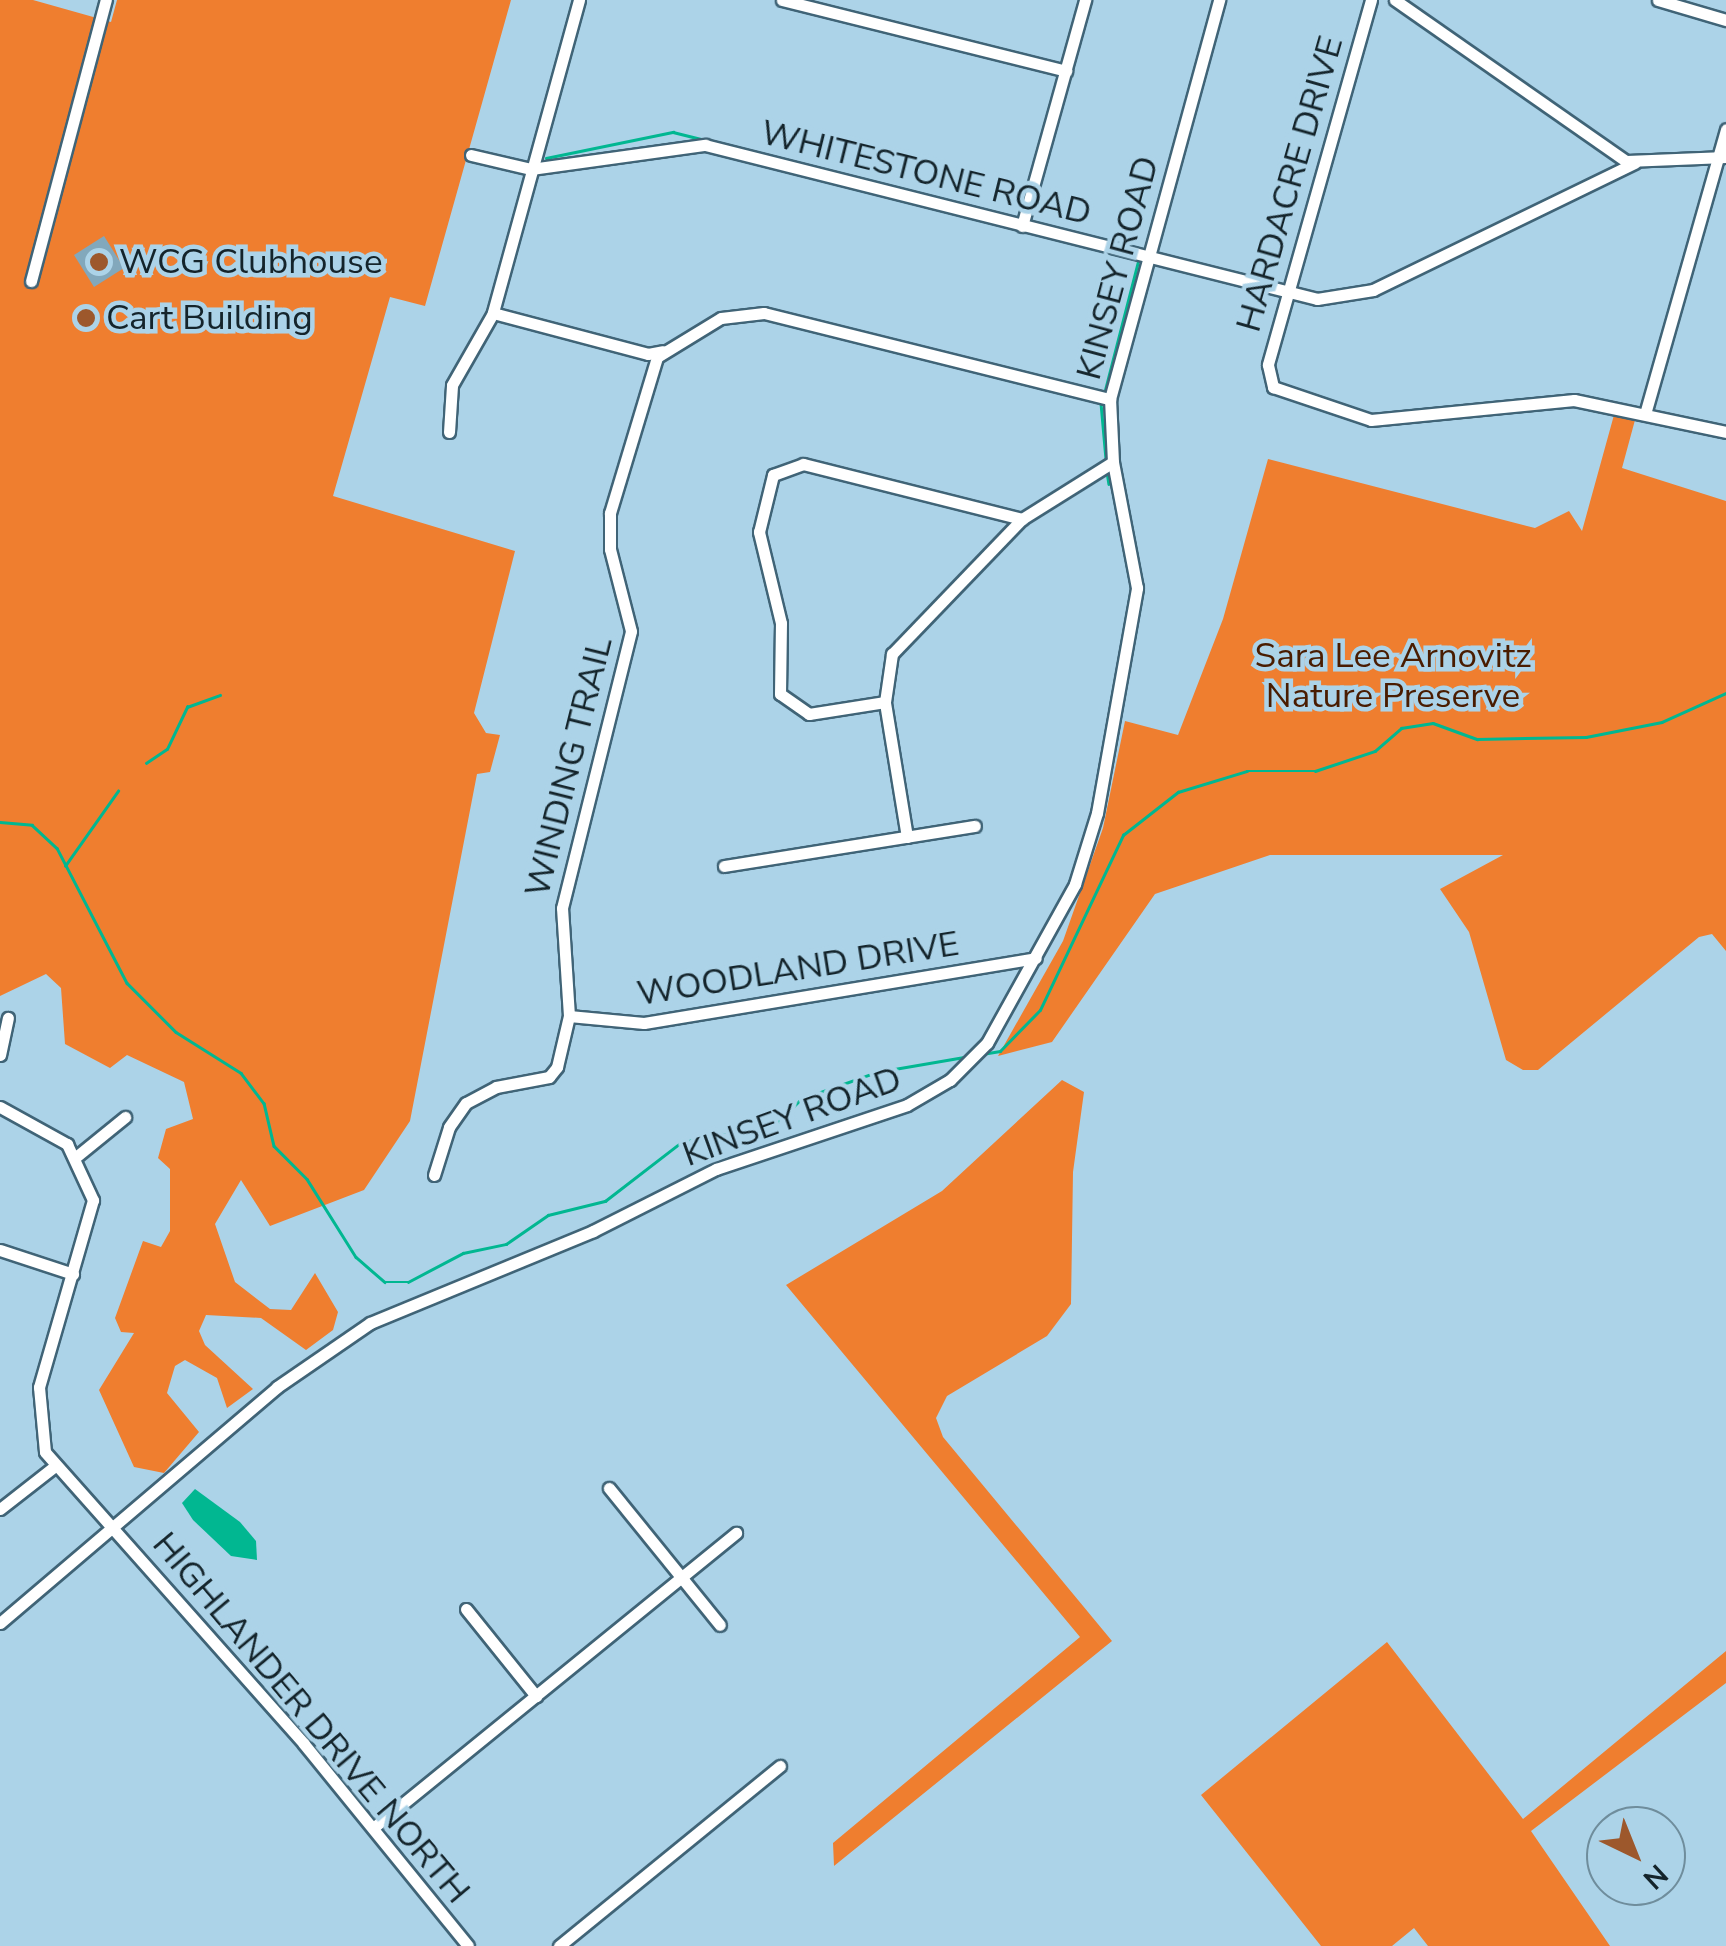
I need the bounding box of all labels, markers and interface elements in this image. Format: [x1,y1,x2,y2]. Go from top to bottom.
street label: HARDACRE DRIVE [1228,31,1352,337]
street label: WHITESTONE ROAD [756,112,1096,234]
street label: KINSEY ROAD [1068,152,1168,384]
place label: WCG Clubhouse [119,241,383,283]
marker: WCG Clubhouse [88,251,110,273]
place label: Cart Building [106,297,313,339]
marker: Cart Building [75,307,97,329]
street label: WINDING TRAIL [516,633,622,901]
park label: Sara Lee Arnovitz Nature Preserve [1255,635,1531,717]
street label: WOODLAND DRIVE [634,923,962,1015]
street label: KINSEY ROAD [677,1058,907,1176]
street label: HIGHLANDER DRIVE NORTH [143,1524,479,1912]
north arrow [1586,1806,1686,1906]
text: N [1634,1855,1676,1898]

